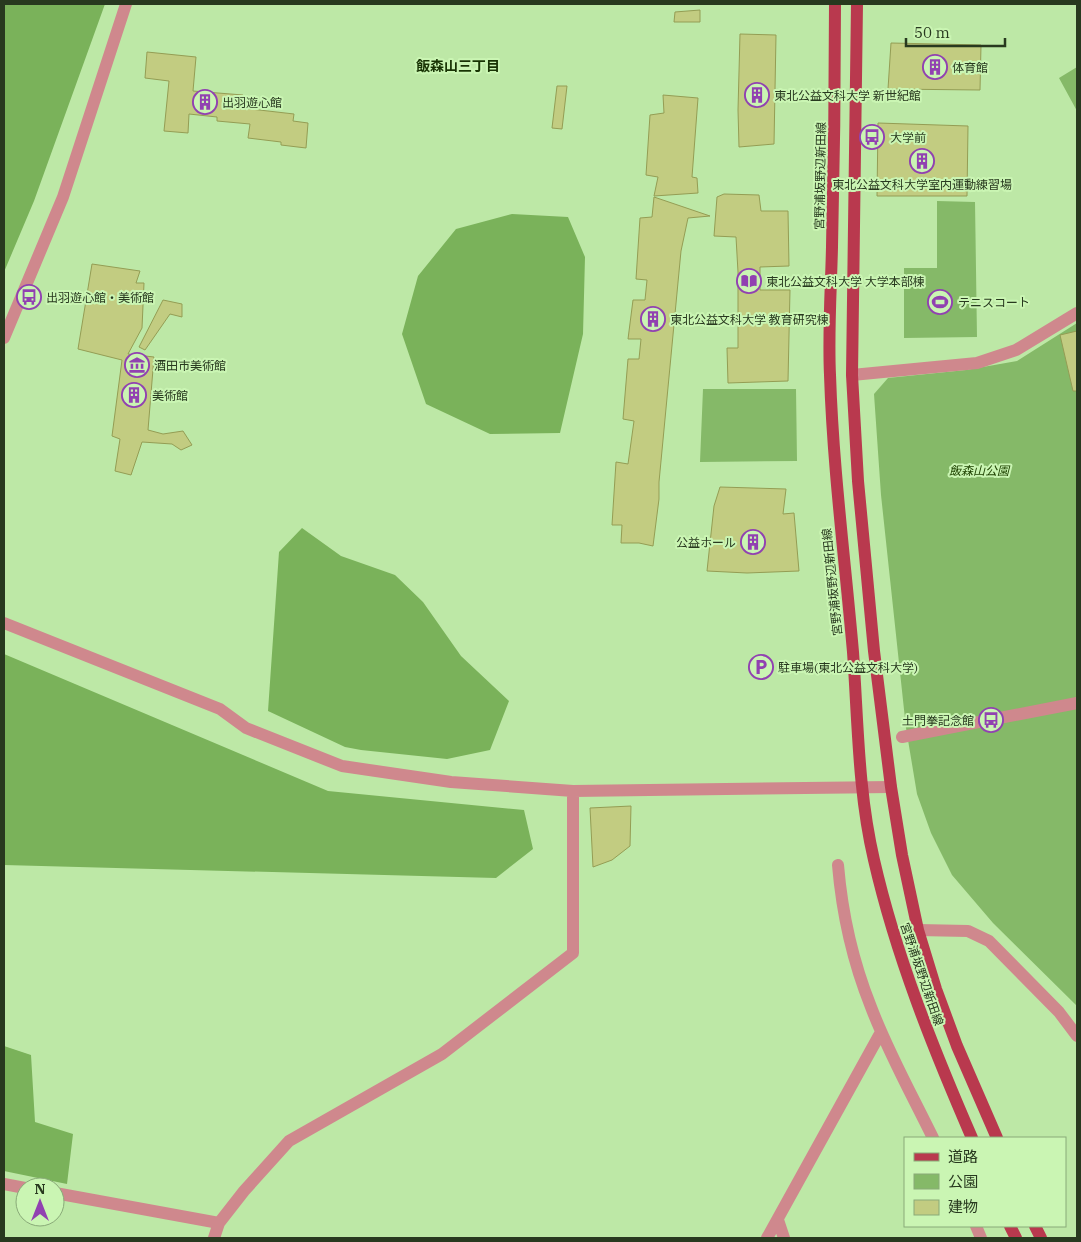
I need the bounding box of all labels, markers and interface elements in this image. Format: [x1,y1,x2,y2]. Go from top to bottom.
scale bar [906,15,1005,47]
text: 50 m [914,23,950,42]
building icon: 体育館 [922,54,948,80]
district label: 飯森山三丁目 [416,57,500,75]
place label: 体育館 [952,60,988,75]
building icon: 東北公益文科大学 新世紀館 [744,82,770,108]
place label: 東北公益文科大学 新世紀館 [774,88,921,103]
building icon: 出羽遊心館 [192,89,218,115]
place label: 出羽遊心館 [222,95,282,110]
street label: 宮野浦坂野辺新田線 [812,122,828,230]
bus stop icon: 大学前 [859,124,885,150]
place label: 大学前 [890,130,926,145]
building icon: 東北公益文科大学室内運動練習場 [909,148,935,174]
place label: 東北公益文科大学室内運動練習場 [832,177,1012,192]
library icon: 東北公益文科大学 大学本部棟 [736,268,762,294]
place label: 東北公益文科大学 大学本部棟 [766,274,925,289]
bus stop icon: 出羽遊心館・美術館 [16,284,42,310]
sports icon: テニスコート [927,289,953,315]
place label: 出羽遊心館・美術館 [46,290,154,305]
place label: テニスコート [958,295,1030,310]
building icon: 東北公益文科大学 教育研究棟 [640,306,666,332]
place label: 東北公益文科大学 教育研究棟 [670,312,829,327]
museum icon: 酒田市美術館 [124,352,150,378]
place label: 酒田市美術館 [154,358,226,373]
building icon: 美術館 [121,382,147,408]
place label: 美術館 [152,388,188,403]
park label: 飯森山公園 [949,463,1011,478]
street label: 宮野浦坂野辺新田線 [819,528,845,636]
building icon: 公益ホール [740,529,766,555]
place label: 公益ホール [676,535,736,550]
parking icon: 駐車場(東北公益文科大学) [748,654,774,680]
place label: 駐車場(東北公益文科大学) [778,660,918,675]
bus stop icon: 土門拳記念館 [978,707,1004,733]
place label: 土門拳記念館 [902,713,974,728]
street label: 宮野浦坂野辺新田線 [897,920,947,1028]
legend [904,1137,1066,1227]
text: 道路 [948,1147,978,1166]
text: 公園 [948,1172,978,1191]
north arrow [15,1177,65,1227]
text: N [34,1180,46,1198]
text: 建物 [948,1197,978,1216]

